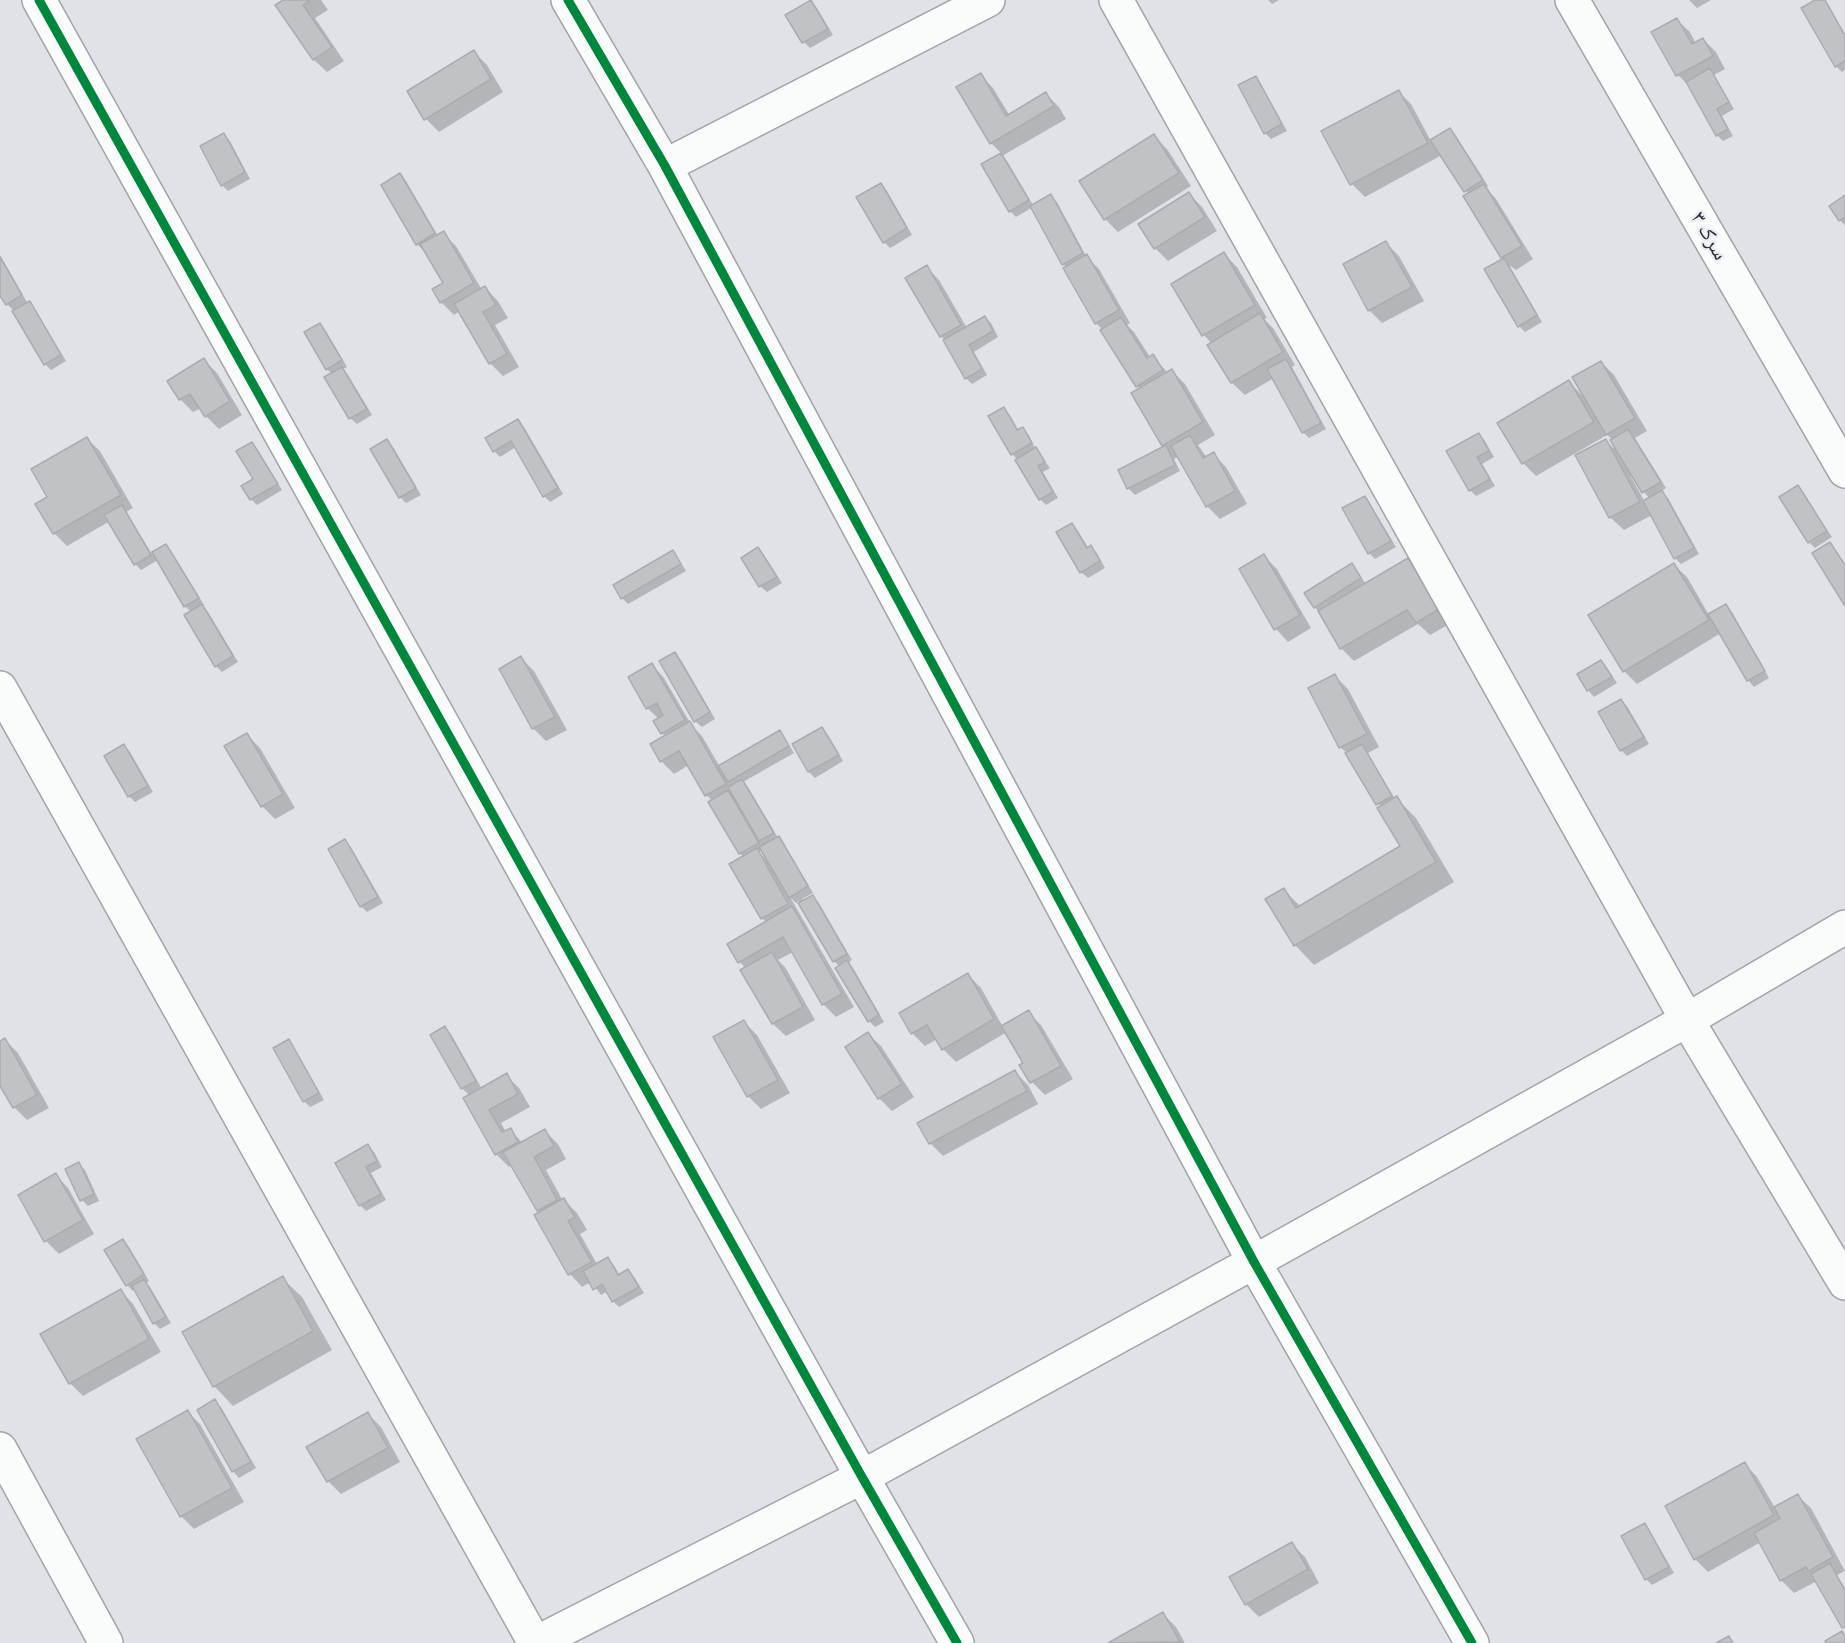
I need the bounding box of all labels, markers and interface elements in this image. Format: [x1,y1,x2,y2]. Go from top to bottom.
street label: سرک ۳ [1685,207,1733,265]

